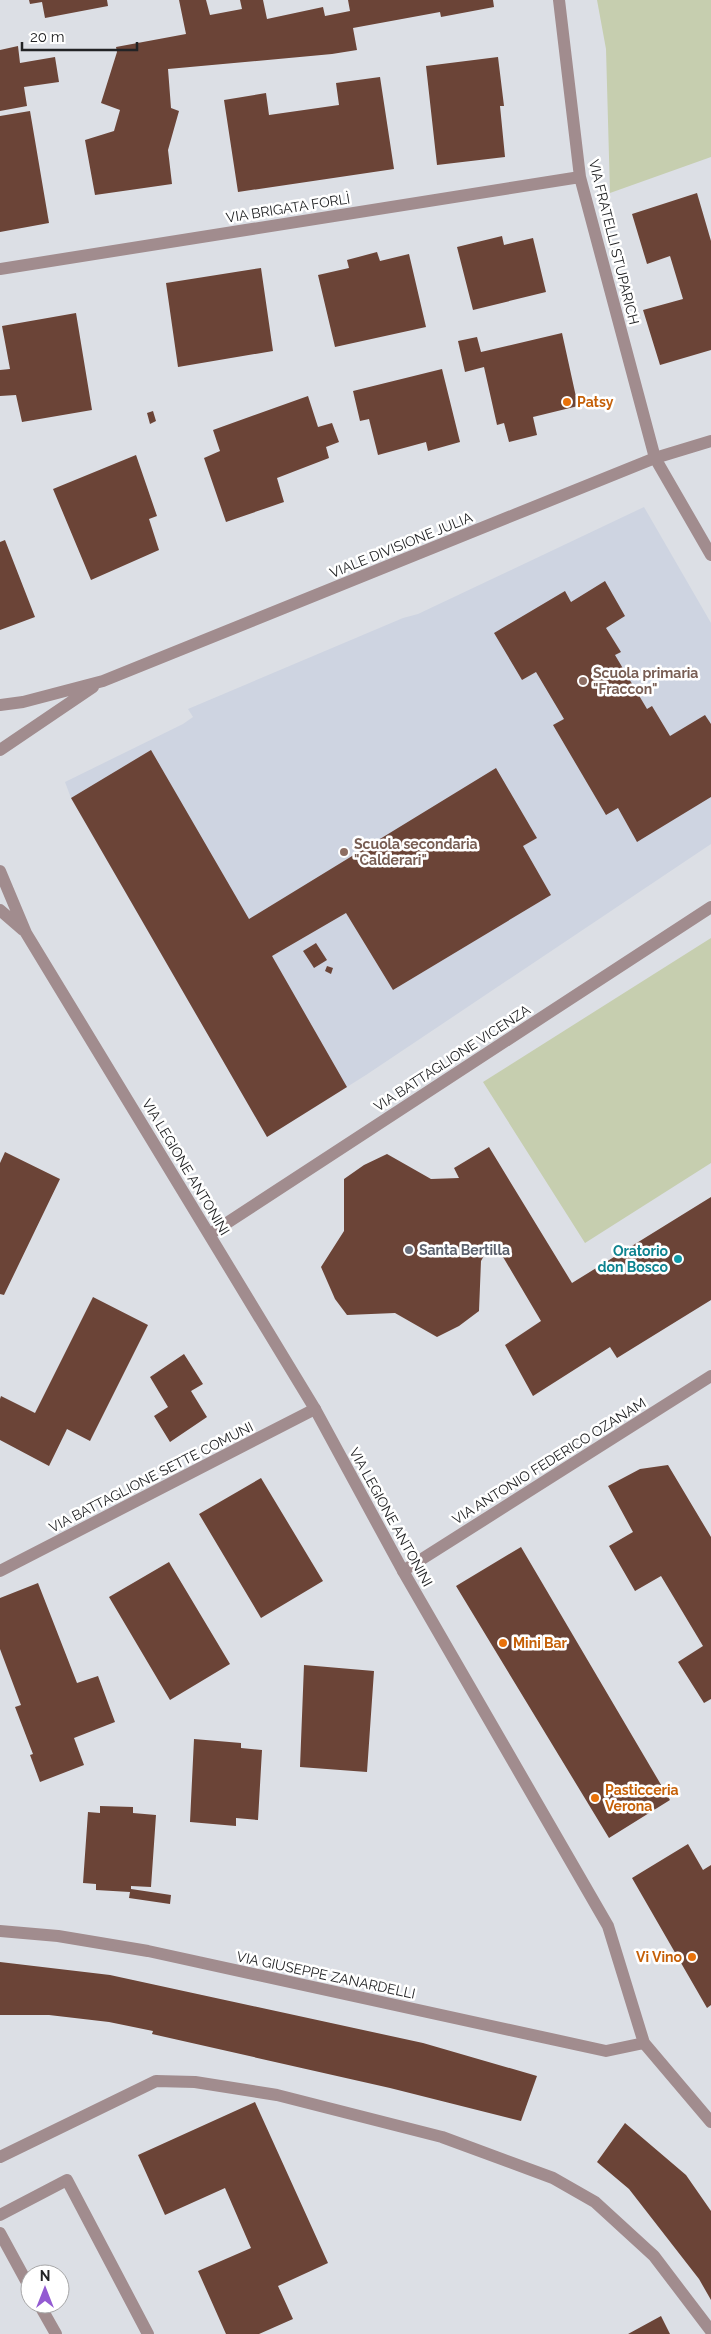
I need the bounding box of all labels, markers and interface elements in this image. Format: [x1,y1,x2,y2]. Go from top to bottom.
scale bar [22,20,138,52]
text: 20 m [30,28,65,46]
street label: VIA FRATELLI STUPARICH [586,158,642,326]
street label: VIA BRIGATA FORLÌ [225,189,351,226]
place label: Patsy [577,394,614,410]
marker: Patsy [561,396,573,408]
street label: VIALE DIVISIONE JULIA [327,509,475,581]
place label: Scuola primaria "Fraccon" [593,665,698,697]
marker: Scuola primaria "Fraccon" [577,675,589,687]
place label: Scuola secondaria "Calderari" [354,836,478,868]
marker: Scuola secondaria "Calderari" [338,846,350,858]
street label: VIA BATTAGLIONE VICENZA [371,1001,534,1115]
street label: VIA LEGIONE ANTONINI [139,1096,233,1238]
place label: Santa Bertilla [419,1242,510,1258]
place label: Oratorio don Bosco [597,1243,669,1275]
marker: Santa Bertilla [403,1244,415,1256]
marker: Oratorio don Bosco [672,1253,684,1265]
street label: VIA ANTONIO FEDERICO OZANAM [449,1395,649,1527]
street label: VIA BATTAGLIONE SETTE COMUNI [46,1418,256,1536]
street label: VIA LEGIONE ANTONINI [346,1445,436,1589]
place label: Mini Bar [513,1635,568,1651]
marker: Mini Bar [497,1637,509,1649]
place label: Pasticceria Verona [605,1782,679,1814]
marker: Pasticceria Verona [589,1792,601,1804]
street label: VIA GIUSEPPE ZANARDELLI [235,1948,417,2002]
place label: Vi Vino [636,1949,683,1965]
marker: Vi Vino [686,1951,698,1963]
north arrow [20,2264,70,2314]
text: N [40,2268,50,2284]

